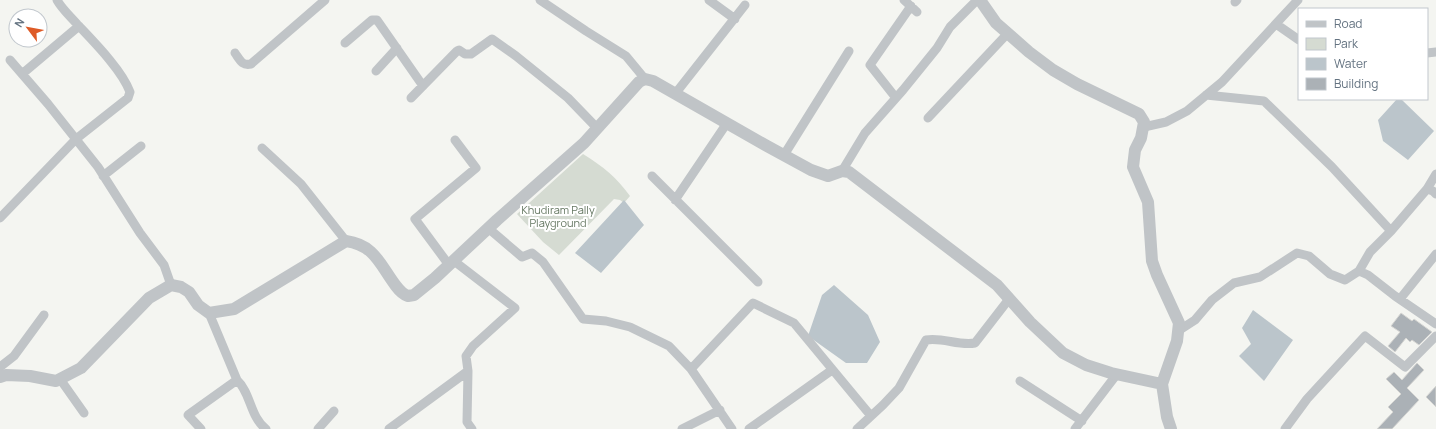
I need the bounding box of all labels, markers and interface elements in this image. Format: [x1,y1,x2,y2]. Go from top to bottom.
north arrow [8,8,48,48]
legend [1298,8,1428,100]
text: N [11,15,28,30]
text: Road [1334,15,1362,32]
text: Park [1334,35,1359,52]
text: Water [1334,55,1368,72]
text: Building [1334,75,1378,92]
park label: Khudiram Pally Playground [521,202,595,230]

